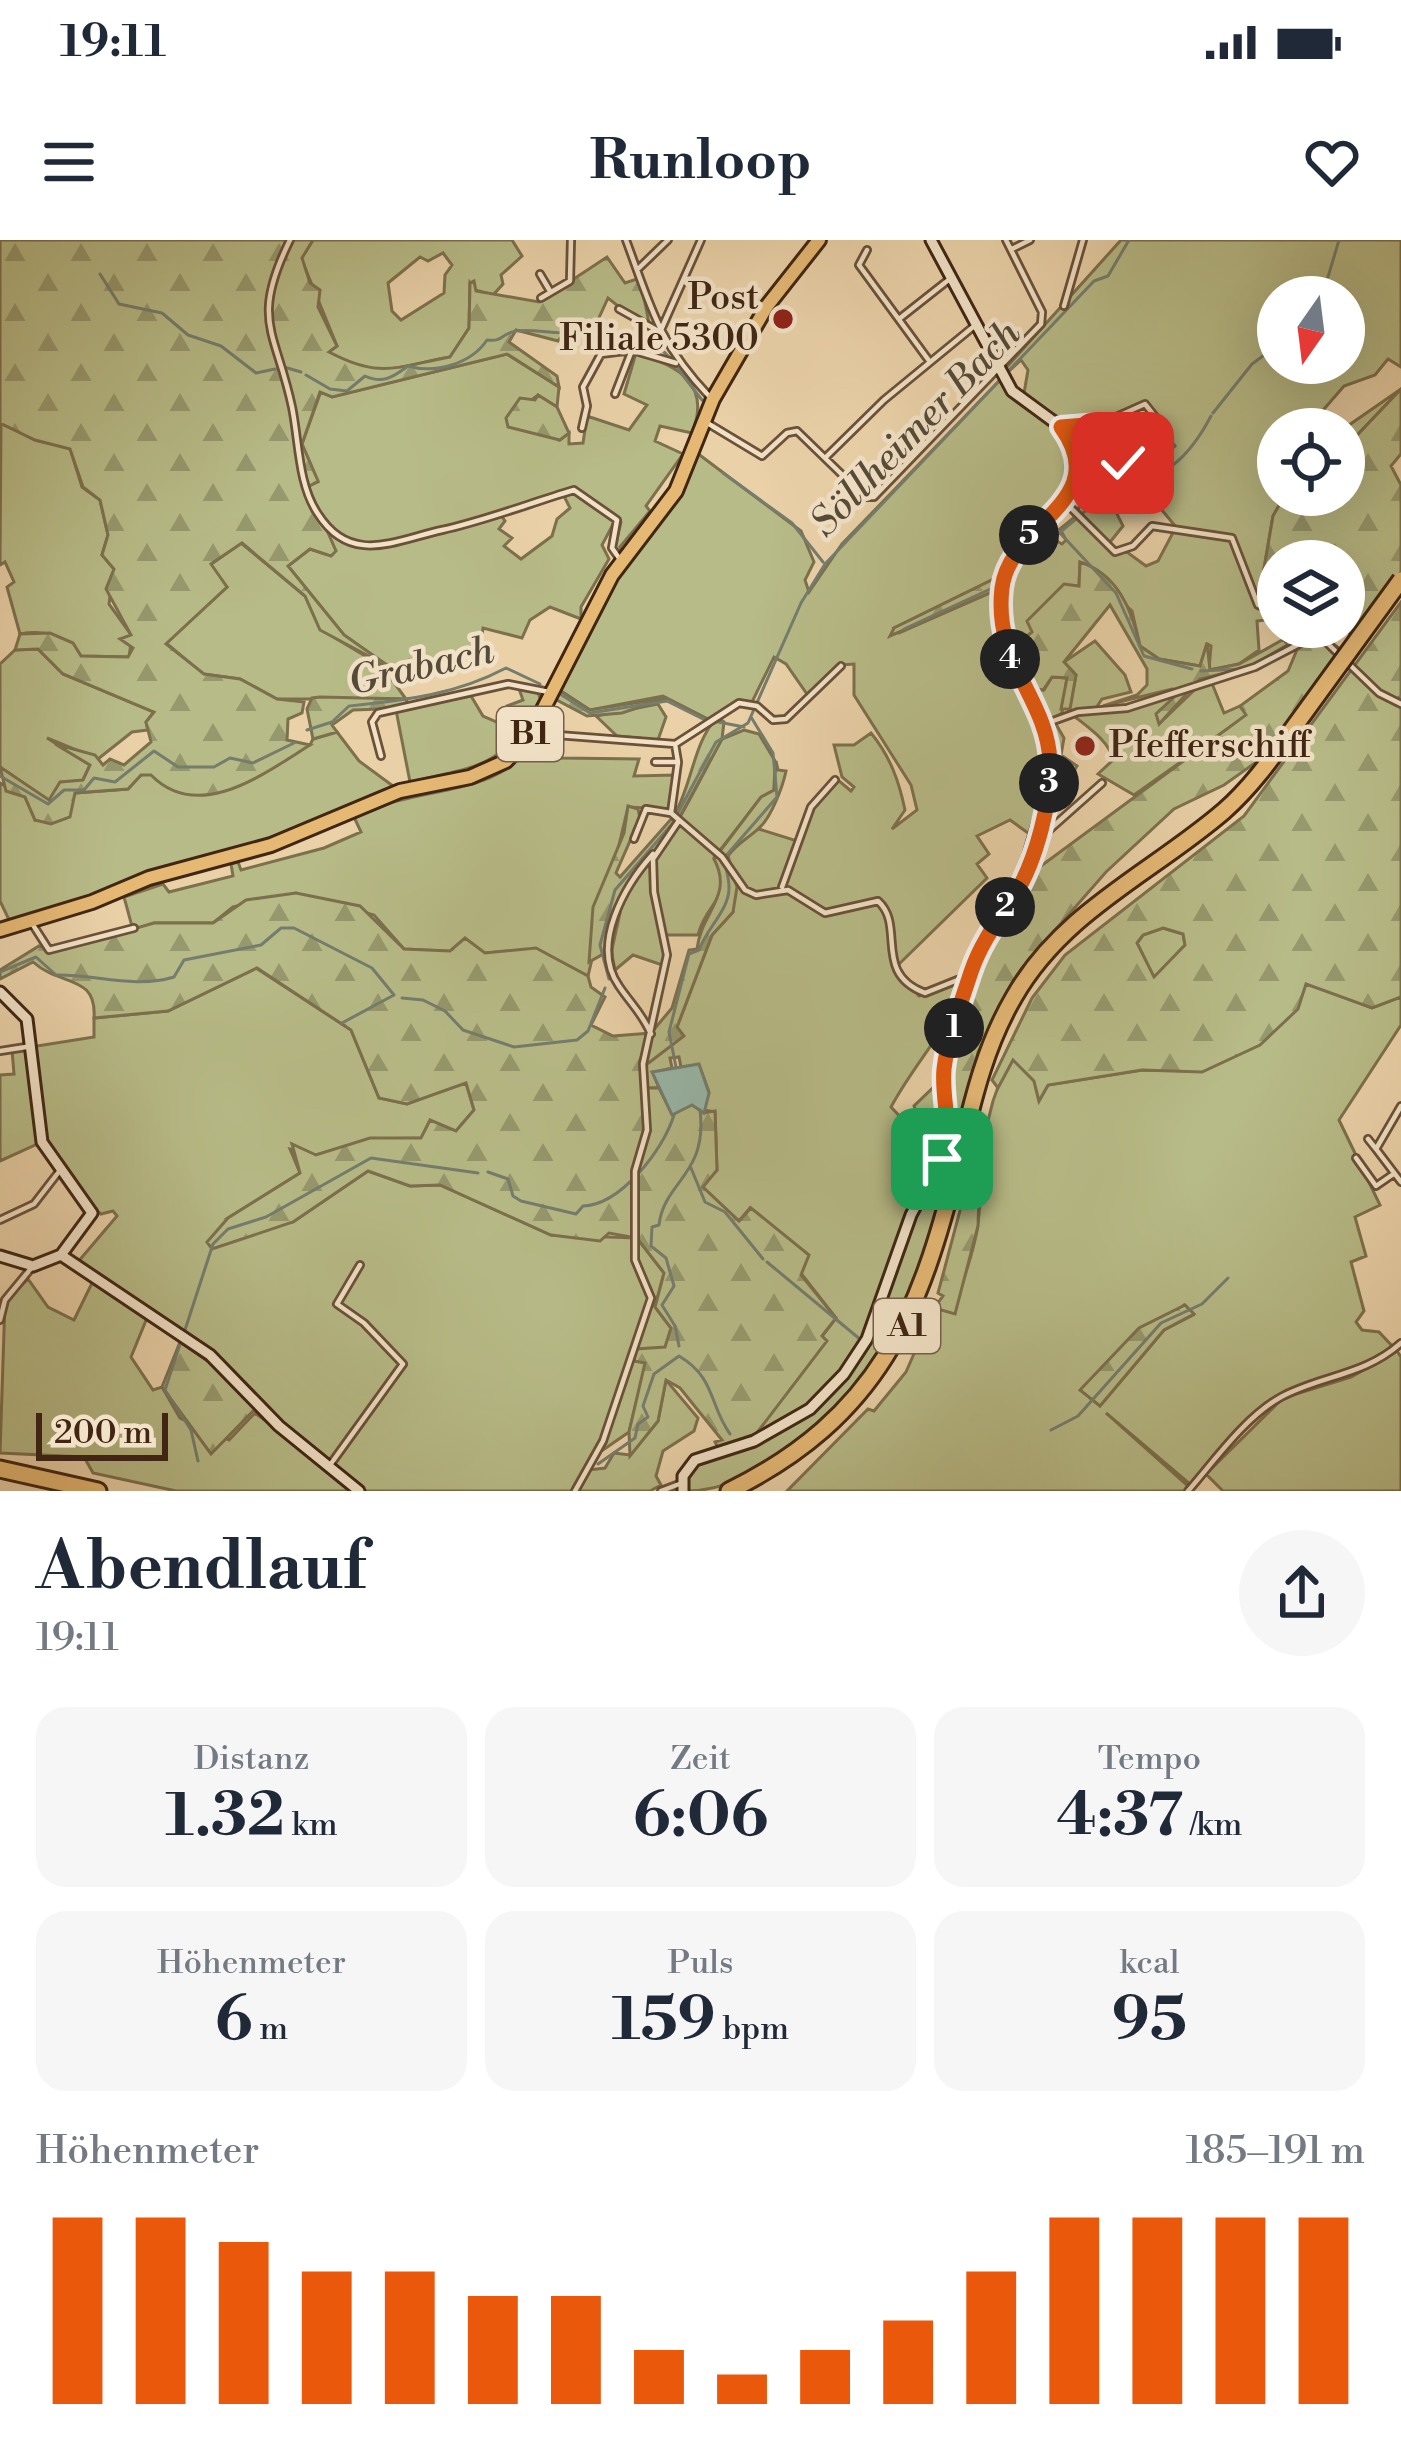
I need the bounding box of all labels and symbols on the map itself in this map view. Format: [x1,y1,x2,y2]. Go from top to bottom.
place label: Post Filiale 5300 [559,276,759,362]
north arrow [1257,276,1365,384]
marker: Post Filiale 5300 [770,306,796,332]
water label: Söllheimer Bach [800,310,1032,547]
pin [1072,412,1174,514]
pin: 5 [999,505,1059,565]
water label: Grabach [344,626,499,707]
pin: 4 [980,629,1040,689]
road number: B1 [497,707,563,761]
place label: Pfefferschiff [1109,724,1312,769]
marker: Pfefferschiff [1072,733,1098,759]
pin: 3 [1019,753,1079,813]
pin: 2 [975,877,1035,937]
pin: 1 [924,998,984,1058]
pin [891,1108,993,1210]
road number: A1 [874,1299,940,1353]
scale bar [36,1407,168,1460]

